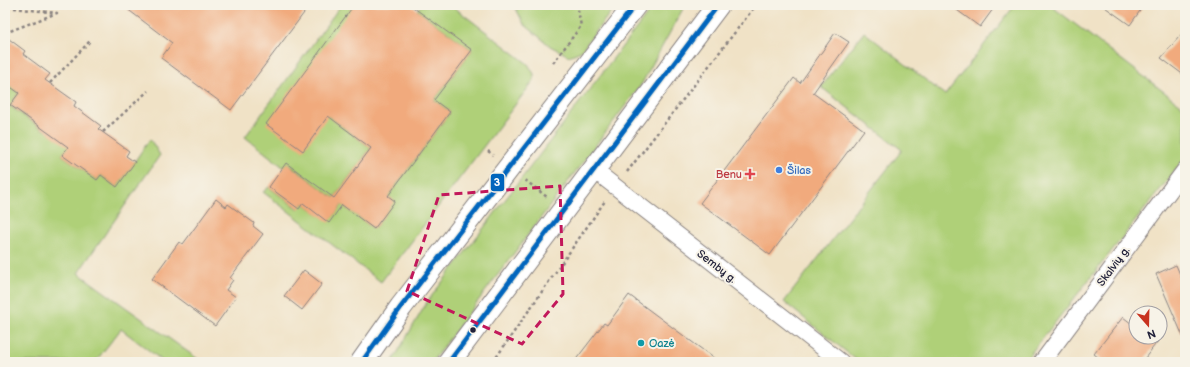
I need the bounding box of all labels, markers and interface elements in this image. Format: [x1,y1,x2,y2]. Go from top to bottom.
place label: Šilas [787,163,812,177]
marker: Šilas [774,165,784,175]
place label: Benu [716,168,742,181]
marker: Benu [745,169,755,179]
line badge: 3 [490,173,505,192]
text: 3 [494,176,501,189]
street label: Skalvių g. [1094,244,1133,289]
street label: Sembų g. [694,247,739,286]
north arrow [1128,305,1168,345]
unlabelled marker [468,325,478,335]
text: N [1145,326,1157,341]
place label: Oazė [649,337,675,350]
marker: Oazė [636,338,646,348]

